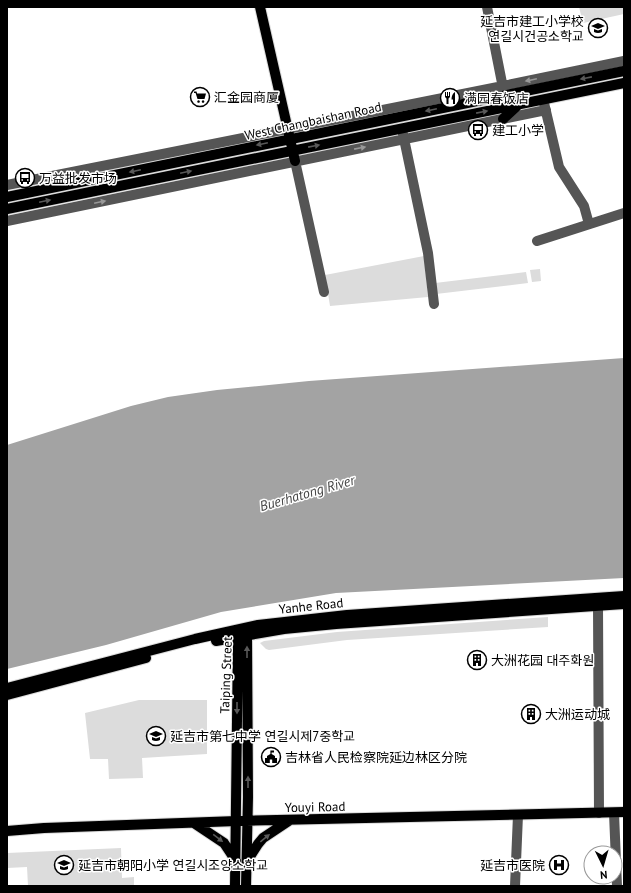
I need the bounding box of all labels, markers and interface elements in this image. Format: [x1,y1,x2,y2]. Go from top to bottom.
place label: 延吉市建工小学校 연길시건공소학교 [480,13,584,45]
school or university icon: 延吉市建工小学校 연길시건공소학교 [587,17,609,39]
one-way arrow [580,76,592,82]
one-way arrow [525,78,537,84]
supermarket icon: 汇金园商厦 [189,86,211,108]
restaurant icon: 满园春饭店 [439,87,461,109]
place label: 汇金园商厦 [214,89,279,106]
place label: 满园春饭店 [464,90,529,107]
street label: West Changbaishan Road [243,98,383,144]
one-way arrow [425,107,437,113]
one-way arrow [476,109,488,115]
bus stop icon: 建工小学 [467,119,489,141]
place label: 建工小学 [492,122,544,139]
one-way arrow [256,142,269,148]
one-way arrow [307,142,320,148]
one-way arrow [354,145,367,151]
bus stop icon: 万益批发市场 [14,167,36,189]
one-way arrow [129,168,141,174]
one-way arrow [180,168,192,174]
place label: 万益批发市场 [39,170,117,187]
one-way arrow [39,197,51,203]
one-way arrow [94,199,106,205]
water label: Buerhatong River [257,470,358,515]
street label: Yanhe Road [278,594,344,618]
street label: Taiping Street [216,636,236,714]
one-way arrow [244,645,250,658]
building icon: 大洲花园 대주화원 [466,649,488,671]
place label: 大洲花园 대주화원 [491,652,594,669]
one-way arrow [234,702,240,715]
building icon: 大洲运动城 [520,703,542,725]
place label: 大洲运动城 [545,706,610,723]
school or university icon: 延吉市第七中学 연길시제7중학교 [145,725,167,747]
place label: 延吉市第七中学 연길시제7중학교 [170,728,355,745]
public building icon: 吉林省人民检察院延边林区分院 [260,746,282,768]
place label: 吉林省人民检察院延边林区分院 [285,749,467,766]
one-way arrow [244,776,251,788]
street label: Youyi Road [285,798,345,816]
one-way arrow [259,833,270,842]
one-way arrow [213,834,224,843]
north arrow [583,845,623,885]
school or university icon: 延吉市朝阳小学 연길시조양소학교 [53,854,75,876]
hospital icon: 延吉市医院 [548,854,570,876]
place label: 延吉市朝阳小学 연길시조양소학교 [78,857,268,874]
place label: 延吉市医院 [480,857,545,874]
text: N [600,868,608,882]

